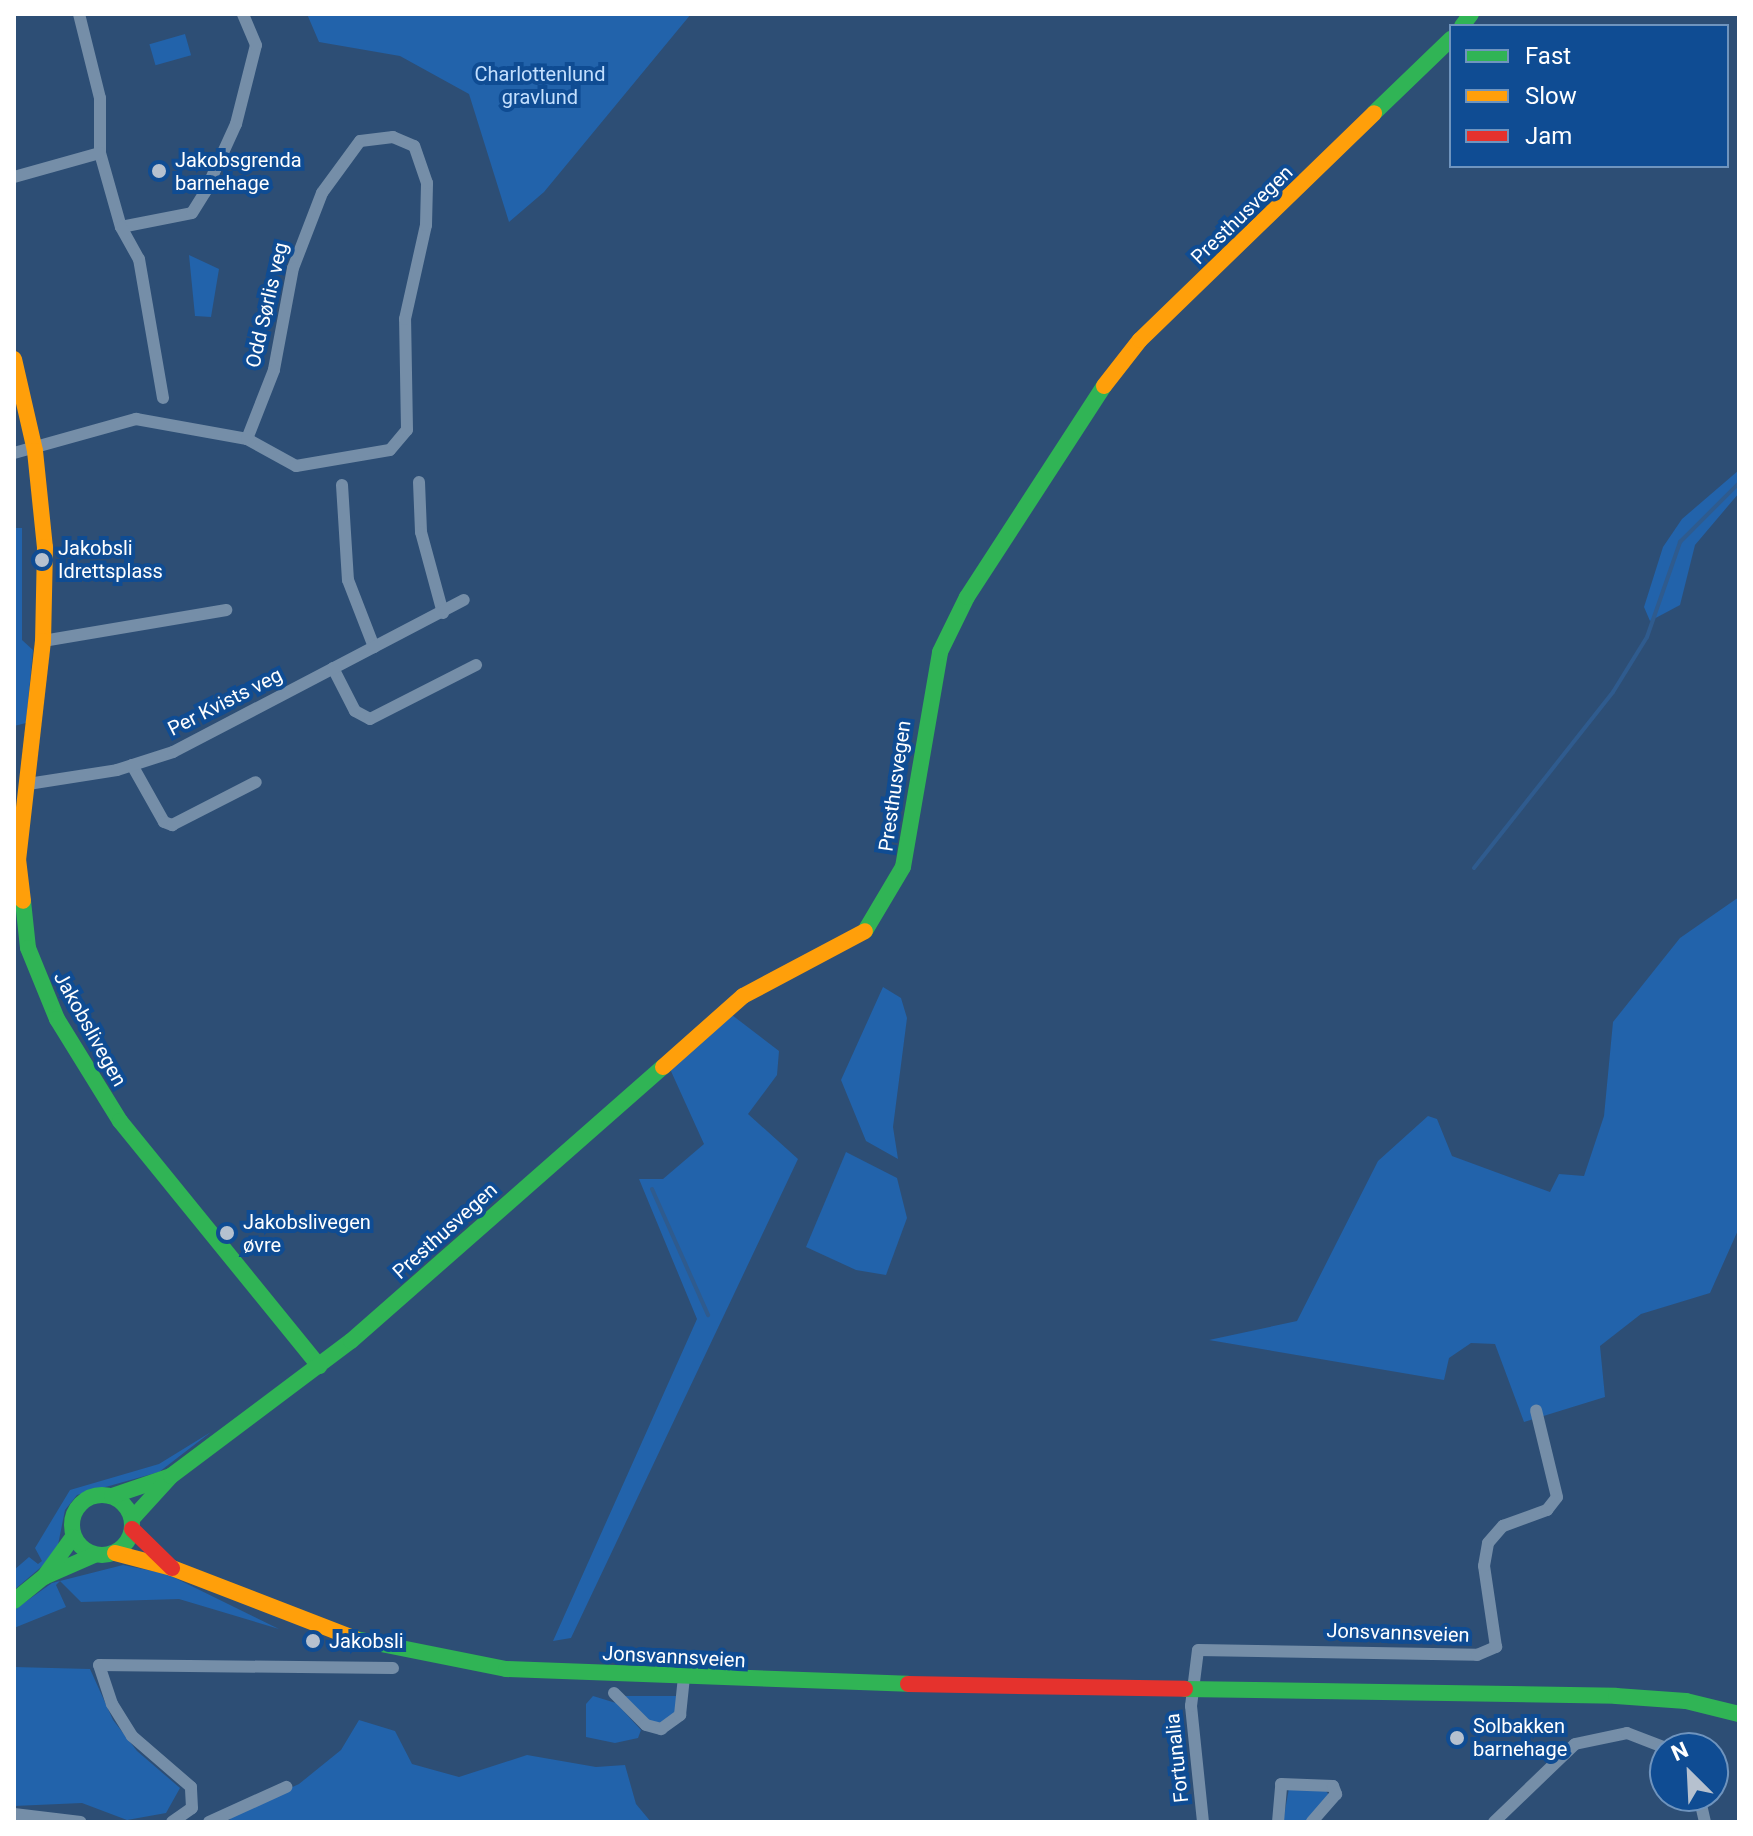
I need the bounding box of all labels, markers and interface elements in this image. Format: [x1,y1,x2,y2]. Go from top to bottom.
legend [1449,24,1729,168]
text: Fast [1525,42,1571,70]
park label: Charlottenlund gravlund [475,62,605,109]
text: Slow [1525,82,1577,110]
text: Jam [1525,122,1572,150]
place label: Jakobsgrenda barnehage [175,148,302,195]
street label: Presthusvegen [1186,160,1298,270]
marker: Jakobsgrenda barnehage [150,162,168,180]
street label: Odd Sørlis veg [241,240,293,370]
place label: Jakobsli Idrettsplass [58,536,163,583]
marker: Jakobsli Idrettsplass [33,551,51,569]
street label: Per Kvists veg [164,663,286,741]
street label: Presthusvegen [874,719,916,853]
street label: Jakobslivegen [49,967,131,1091]
street label: Presthusvegen [388,1178,502,1284]
place label: Jakobslivegen øvre [243,1210,371,1257]
marker: Jakobslivegen øvre [218,1224,236,1242]
street label: Jonsvannsveien [1326,1619,1470,1647]
place label: Jakobsli [329,1629,404,1653]
marker: Jakobsli [304,1632,322,1650]
street label: Jonsvannsveien [602,1641,746,1673]
street label: Fortunalia [1160,1712,1194,1804]
place label: Solbakken barnehage [1473,1714,1567,1761]
marker: Solbakken barnehage [1448,1729,1466,1747]
north arrow [1649,1732,1729,1812]
text: N [1668,1737,1692,1766]

